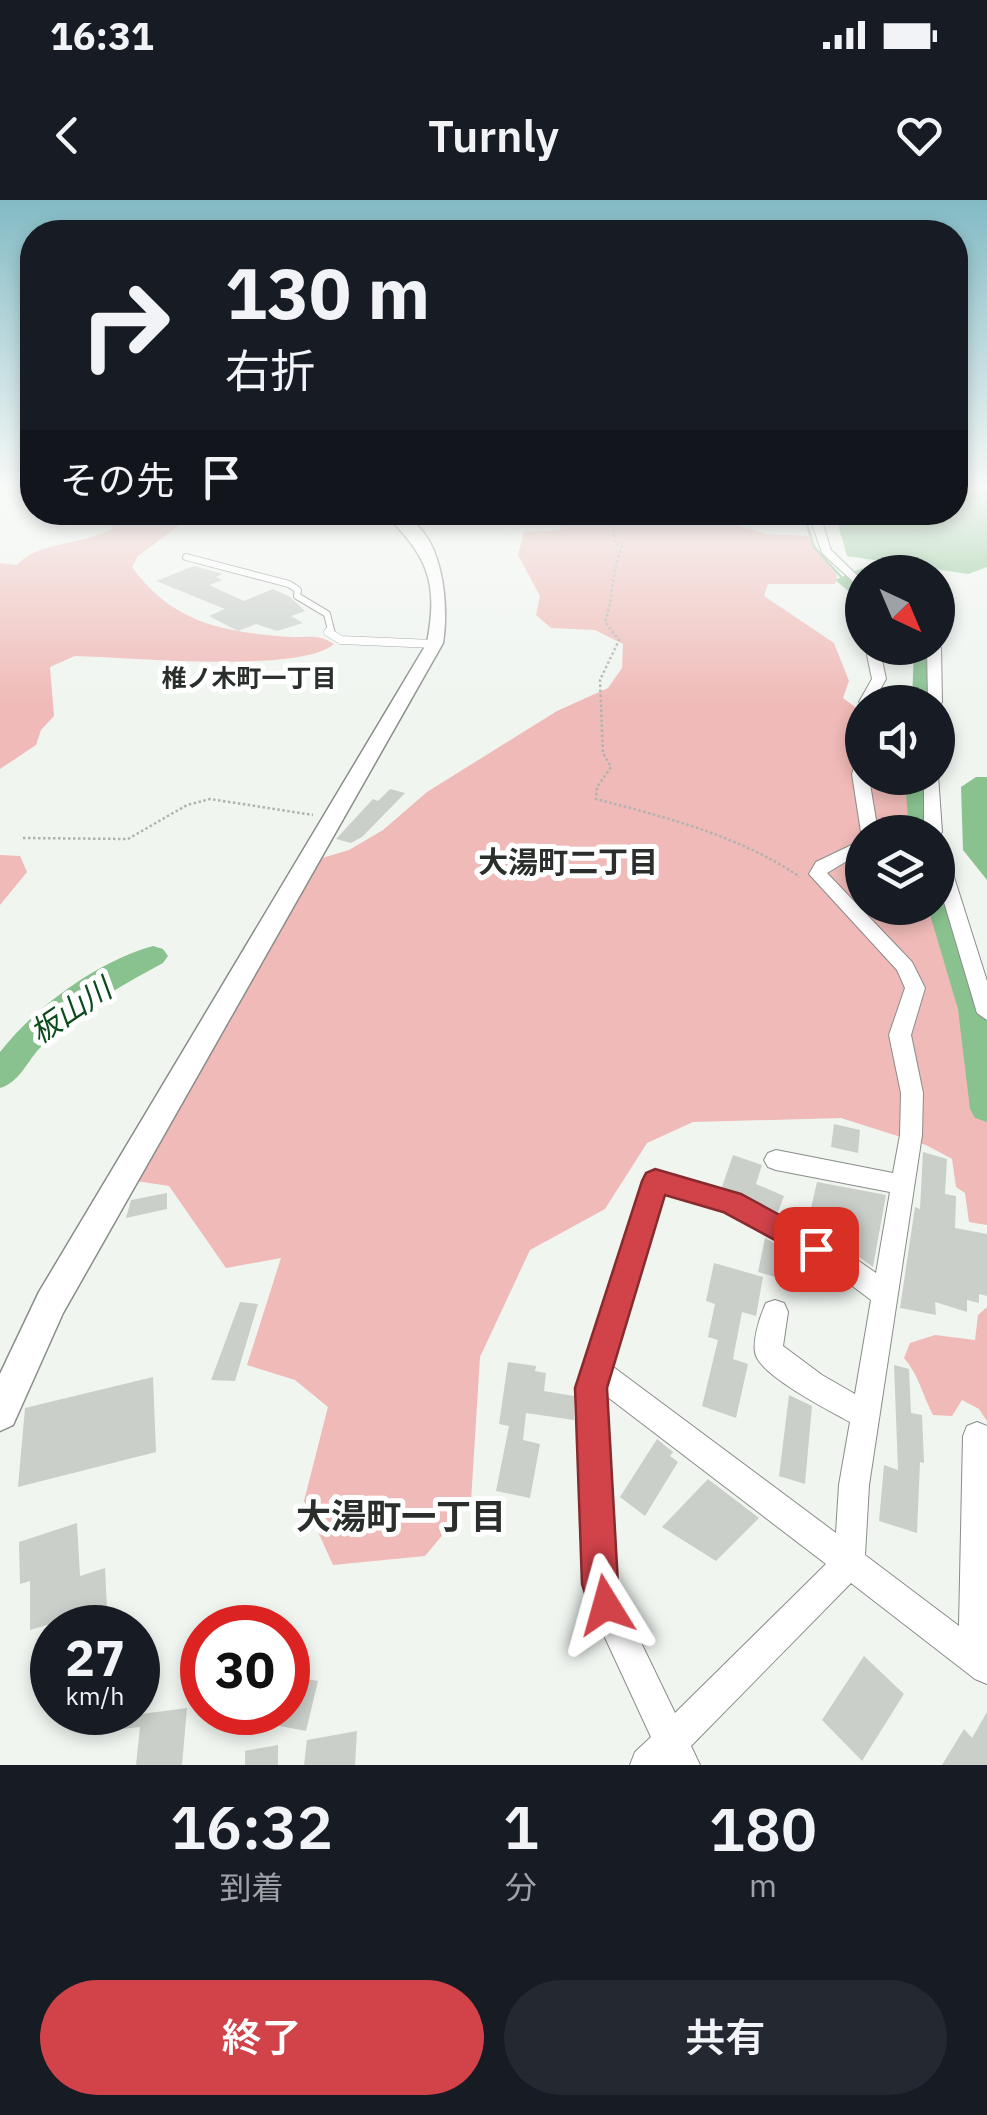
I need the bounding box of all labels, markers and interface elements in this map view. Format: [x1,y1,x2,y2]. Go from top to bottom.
text: 16:31 [50,11,154,60]
text: Turnly [428,106,559,164]
icon: back [40,108,95,163]
icon: heart [892,108,947,163]
text: 130 m [225,247,430,338]
icon: right [60,260,190,390]
text: 右折 [225,341,315,399]
icon: arrive [194,450,249,505]
text: その先 [60,455,174,504]
north arrow [845,555,955,665]
map controls [845,555,955,925]
district label: 椎ノ木町一丁目 [161,661,337,694]
button: sound [845,685,955,795]
button: layers [845,815,955,925]
district label: 大湯町二丁目 [478,842,658,881]
water label: 板山川 [22,967,121,1051]
pin [774,1207,859,1292]
icon: arrive [789,1222,844,1277]
district label: 大湯町一丁目 [296,1493,506,1539]
position arrow [554,1553,658,1657]
speed limit sign: 30 [180,1605,310,1735]
text: 27 [65,1625,125,1690]
text: km/h [66,1679,124,1712]
text: 16:32 [170,1787,333,1866]
text: 1 [503,1787,539,1866]
text: 180 [709,1789,817,1868]
text: m [749,1864,777,1906]
text: 到着 [220,1866,284,1908]
text: 分 [505,1866,537,1908]
button: 終了 [40,1980,484,2095]
button: 共有 [504,1980,947,2095]

